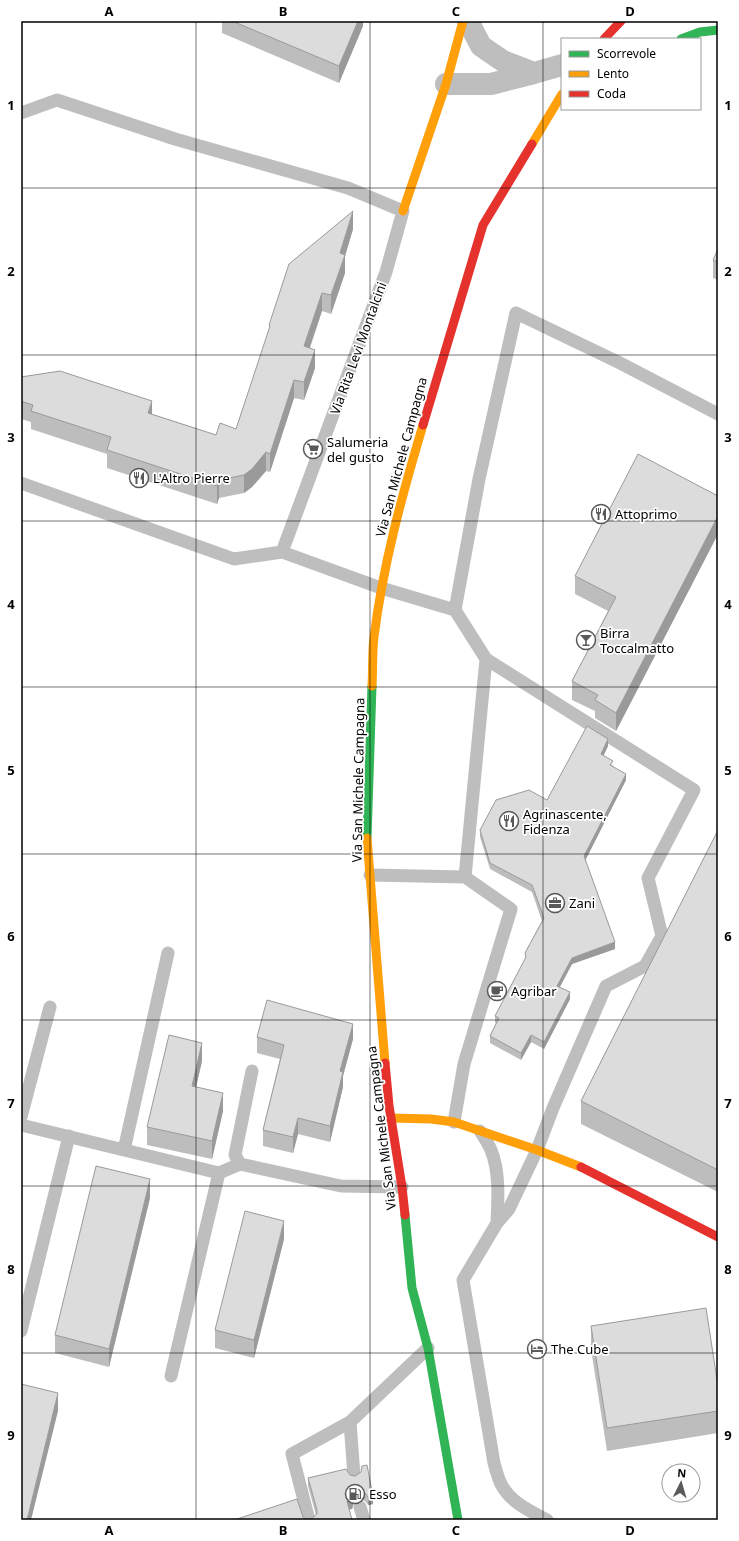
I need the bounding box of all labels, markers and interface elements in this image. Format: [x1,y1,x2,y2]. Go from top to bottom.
text: A [105,2,114,20]
text: B [279,2,287,20]
text: C [452,2,460,20]
text: D [625,2,635,20]
legend [561,38,701,110]
text: Scorrevole [597,45,656,62]
text: Lento [597,65,629,82]
text: Coda [597,85,626,102]
text: 1 [7,96,15,114]
text: 1 [724,96,732,114]
text: 2 [7,262,15,280]
text: 2 [724,262,732,280]
street label: Via Rita Levi Montalcini [326,279,390,417]
street label: Via San Michele Campagna [371,375,431,539]
text: 3 [7,428,15,446]
text: 3 [724,428,732,446]
place label: Salumeria del gusto [327,433,388,466]
supermarket icon: Salumeria del gusto [302,438,324,460]
restaurant icon: L'Altro Pierre [128,467,150,489]
place label: L'Altro Pierre [153,469,230,487]
restaurant icon: Attoprimo [590,503,612,525]
place label: Attoprimo [615,505,677,523]
text: 4 [7,595,15,613]
text: 4 [724,595,732,613]
place label: Birra Toccalmatto [600,624,674,657]
bar icon: Birra Toccalmatto [575,629,597,651]
street label: Via San Michele Campagna [348,697,368,863]
text: 5 [7,761,15,779]
text: 5 [724,761,732,779]
place label: Agrinascente, Fidenza [523,805,607,838]
restaurant icon: Agrinascente, Fidenza [498,810,520,832]
office icon: Zani [544,892,566,914]
place label: Zani [569,894,595,912]
text: 6 [7,927,15,945]
text: 6 [724,927,732,945]
cafe icon: Agribar [486,980,508,1002]
place label: Agribar [511,982,557,1000]
street label: Via San Michele Campagna [362,1045,400,1211]
text: 7 [7,1094,15,1112]
text: 7 [724,1094,732,1112]
text: 8 [7,1260,15,1278]
text: 8 [724,1260,732,1278]
hotel icon: The Cube [526,1338,548,1360]
place label: The Cube [551,1340,609,1358]
text: 9 [7,1426,15,1444]
text: 9 [724,1426,732,1444]
north arrow [661,1463,701,1503]
text: N [677,1465,687,1480]
fuel station icon: Esso [344,1483,366,1505]
place label: Esso [369,1485,397,1503]
text: A [105,1521,114,1539]
text: B [279,1521,287,1539]
text: C [452,1521,460,1539]
text: D [625,1521,635,1539]

